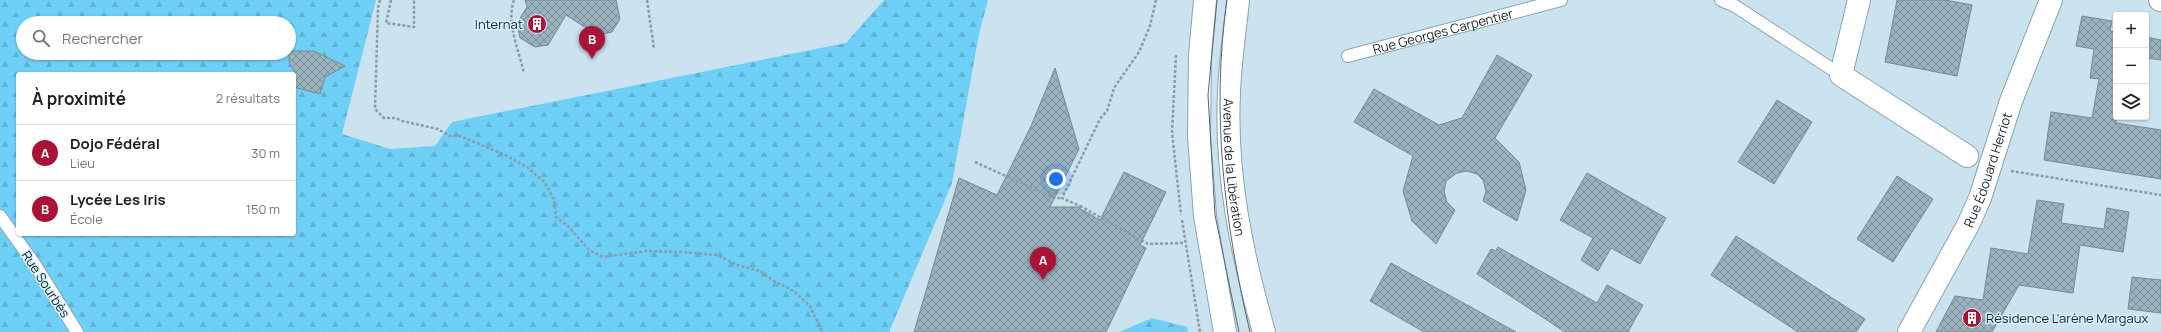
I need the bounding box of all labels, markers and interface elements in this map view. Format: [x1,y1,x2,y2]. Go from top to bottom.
street label: Rue Georges Carpentier [1371,4,1515,58]
map controls [2113,12,2149,120]
button: + [2113,12,2149,48]
building icon: Internat [526,13,548,35]
place label: Internat [475,15,523,33]
search box [16,16,296,60]
pin: B [579,26,605,59]
icon: search [30,27,52,49]
text: Rechercher [62,28,143,49]
button: − [2113,48,2149,84]
button: layers [2113,84,2149,120]
text: À proximité [32,87,126,110]
text: 2 résultats [216,89,280,107]
street label: Avenue de la Libération [1219,98,1249,238]
street label: Rue Édouard Herriot [1959,110,2016,230]
text: Dojo Fédéral [70,133,160,154]
text: A [41,144,49,162]
text: 30 m [251,144,280,162]
text: Lieu [70,154,95,172]
your location [1046,169,1066,189]
text: Lycée Les Iris [70,189,166,210]
text: B [41,200,49,218]
text: 150 m [246,200,280,218]
text: École [70,210,103,228]
street label: Rue Sourbès [18,247,74,321]
pin: A [1030,247,1056,280]
building icon: Résidence L'arène Margaux [1961,307,1983,329]
place label: Résidence L'arène Margaux [1986,309,2149,327]

